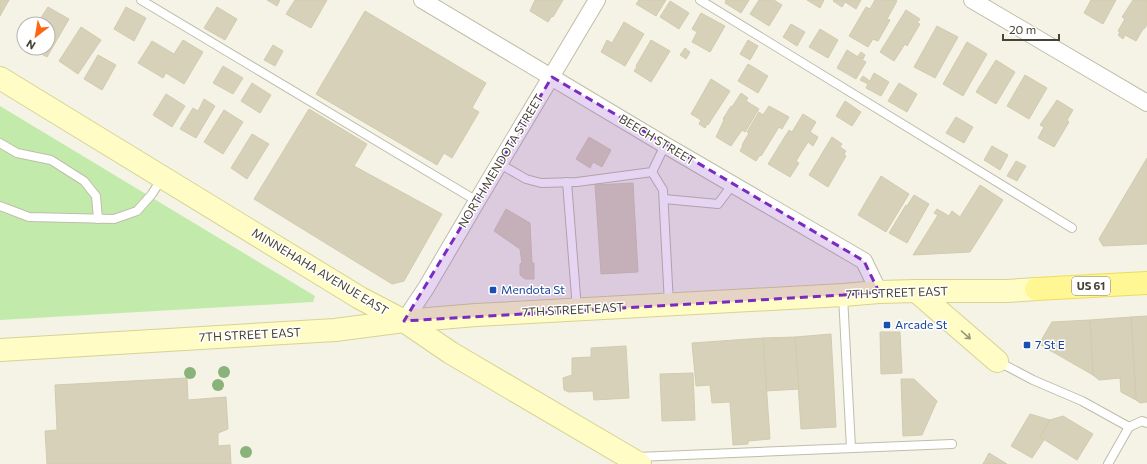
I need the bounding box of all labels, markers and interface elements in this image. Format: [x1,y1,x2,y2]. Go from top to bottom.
north arrow [16,16,56,56]
scale bar [1003,16,1059,42]
text: 20 m [1009,22,1036,36]
text: N [24,37,37,53]
street label: NORTH MENDOTA STREET [455,91,546,230]
street label: BEECH STREET [617,111,698,167]
street label: MINNEHAHA AVENUE EAST [250,225,392,318]
road number: US 61 [1072,277,1110,295]
place label: Mendota St [501,282,565,296]
street label: 7TH STREET EAST [846,283,949,301]
marker: Mendota St [488,285,498,295]
street label: 7TH STREET EAST [522,299,625,319]
place label: Arcade St [895,317,948,331]
marker: Arcade St [882,320,892,330]
street label: 7TH STREET EAST [199,324,302,344]
one-way arrow [961,330,972,339]
place label: 7 St E [1035,337,1065,351]
marker: 7 St E [1022,340,1032,350]

